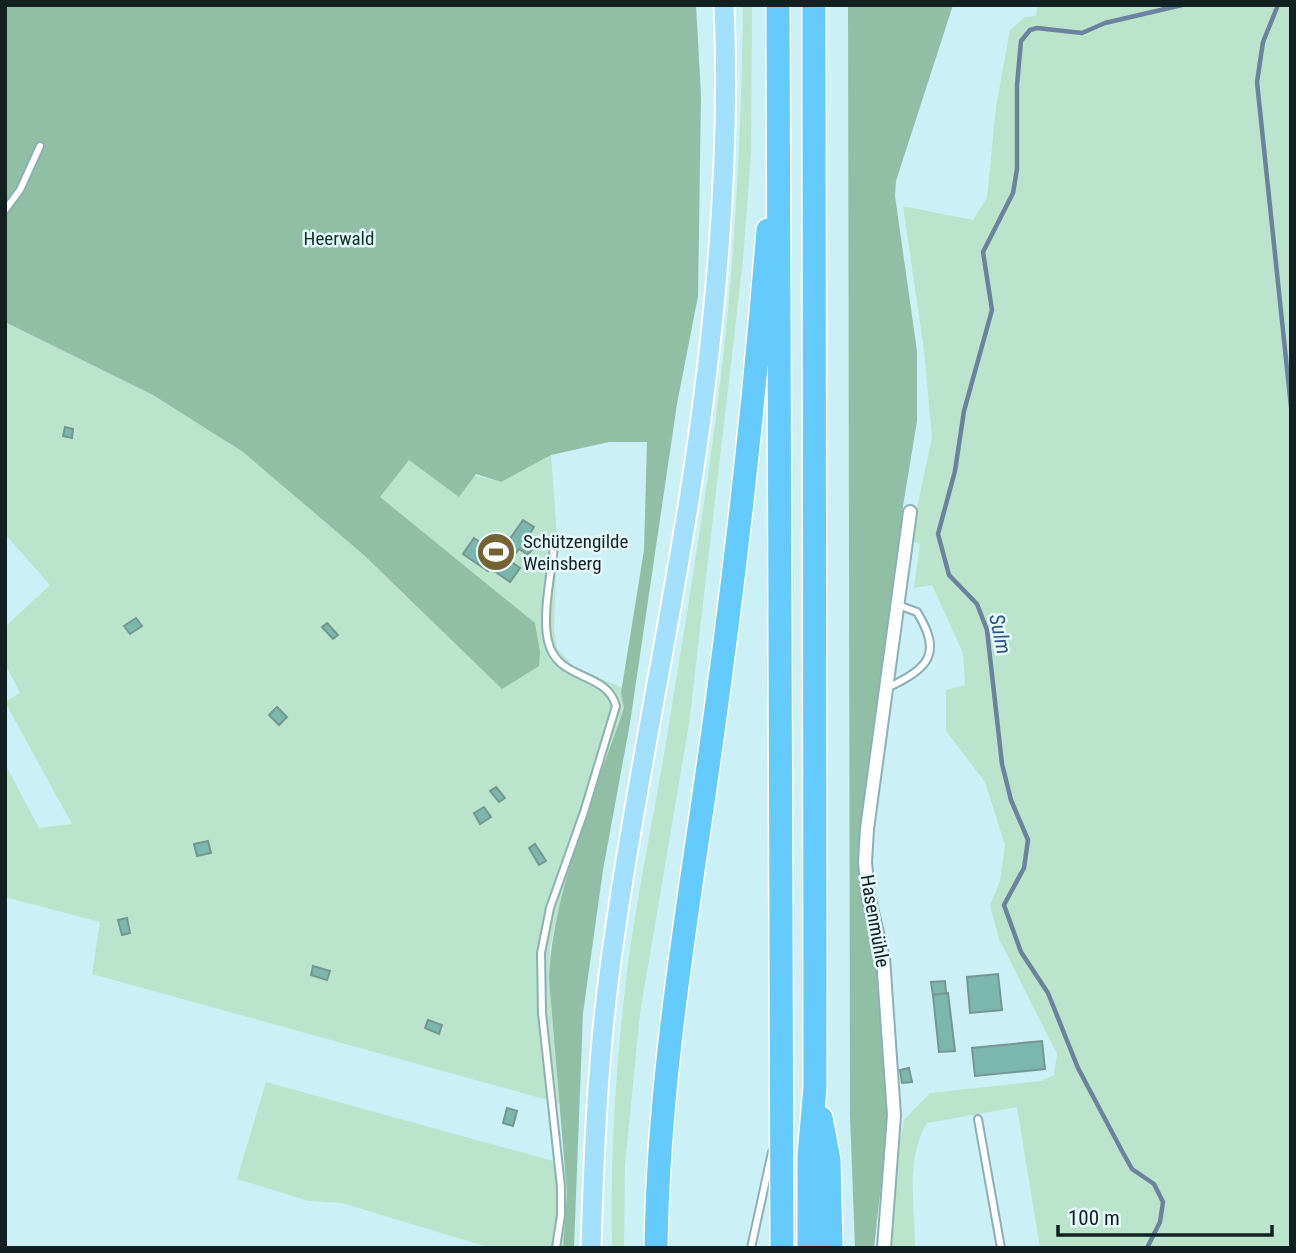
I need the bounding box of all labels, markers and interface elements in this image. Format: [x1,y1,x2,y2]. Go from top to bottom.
park label: Heerwald [304,227,374,250]
place label: Schützengilde Weinsberg [523,530,628,575]
sports icon: Schützengilde Weinsberg [475,531,517,573]
water label: Sulm [984,612,1016,656]
street label: Hasenmühle [856,873,894,969]
scale bar [1058,1194,1272,1238]
text: 100 m [1068,1206,1120,1230]

